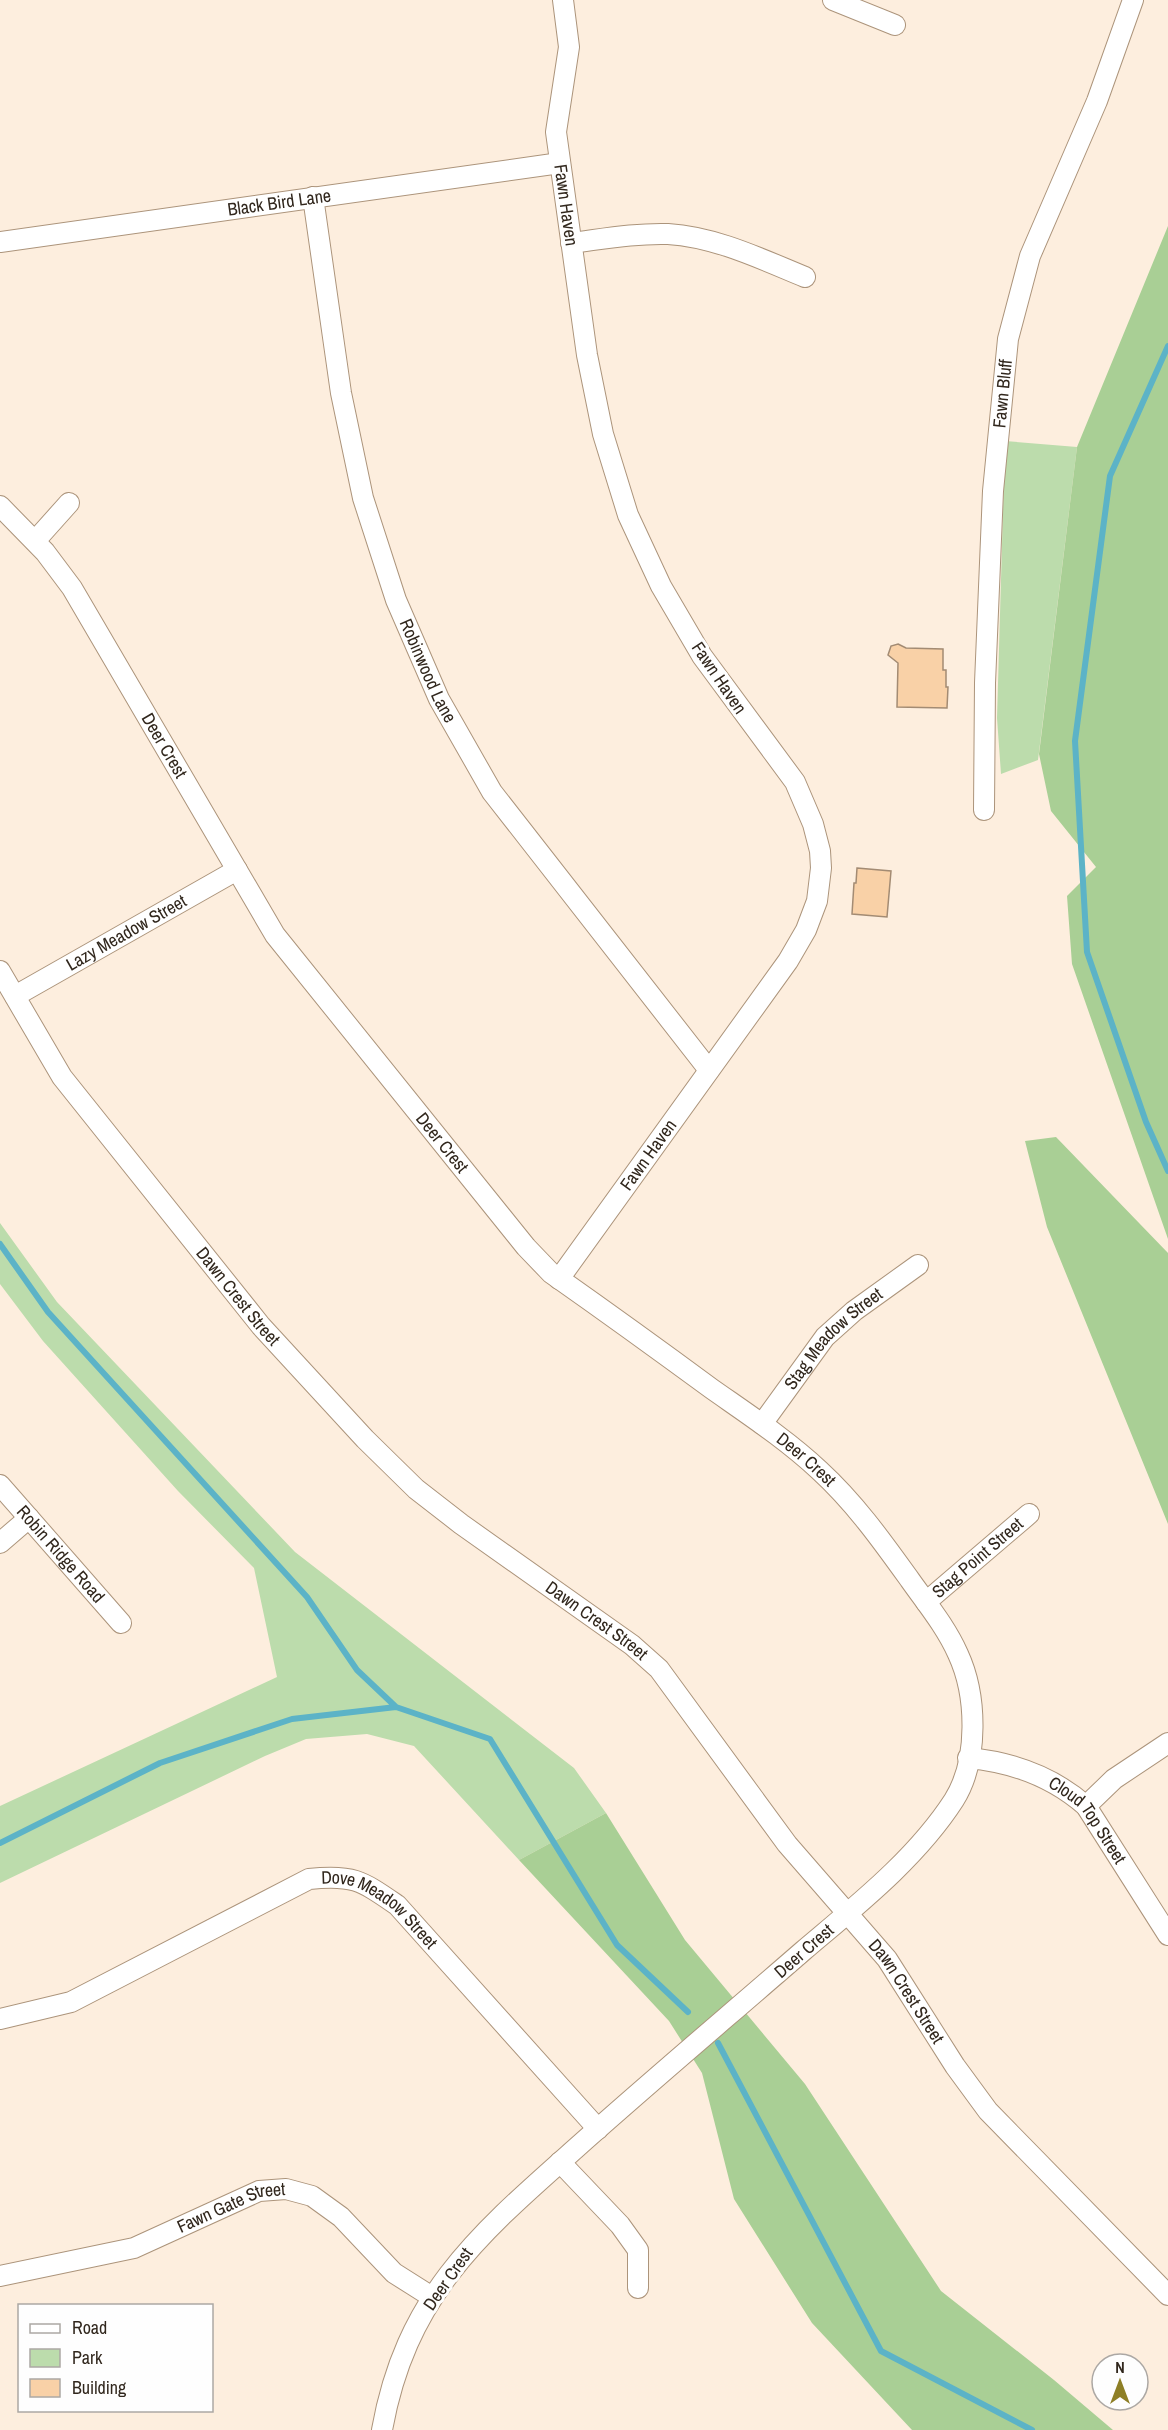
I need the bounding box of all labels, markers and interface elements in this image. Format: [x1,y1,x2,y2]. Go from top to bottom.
street label: Fawn Haven [548,163,585,247]
street label: Black Bird Lane [226,182,333,222]
street label: Fawn Bluff [986,358,1018,429]
street label: Robinwood Lane [394,615,463,727]
street label: Fawn Haven [686,637,753,719]
street label: Deer Crest [136,708,193,783]
street label: Lazy Meadow Street [61,888,191,976]
street label: Deer Crest [410,1107,475,1178]
street label: Fawn Haven [614,1114,682,1195]
street label: Dawn Crest Street [191,1241,286,1351]
street label: Stag Meadow Street [778,1281,887,1395]
street label: Deer Crest [772,1426,842,1492]
street label: Robin Ridge Road [11,1500,111,1608]
street label: Stag Point Street [926,1511,1028,1604]
street label: Dawn Crest Street [541,1575,654,1665]
street label: Cloud Top Street [1044,1770,1133,1868]
street label: Dove Meadow Street [321,1864,443,1954]
street label: Deer Crest [769,1918,839,1983]
street label: Dawn Crest Street [863,1933,951,2048]
street label: Fawn Gate Street [173,2176,286,2239]
street label: Deer Crest [417,2242,478,2315]
legend [18,2304,213,2412]
text: Road [72,2315,107,2340]
text: Park [72,2345,103,2370]
north arrow [1090,2352,1150,2412]
text: N [1115,2356,1125,2378]
text: Building [72,2375,127,2400]

